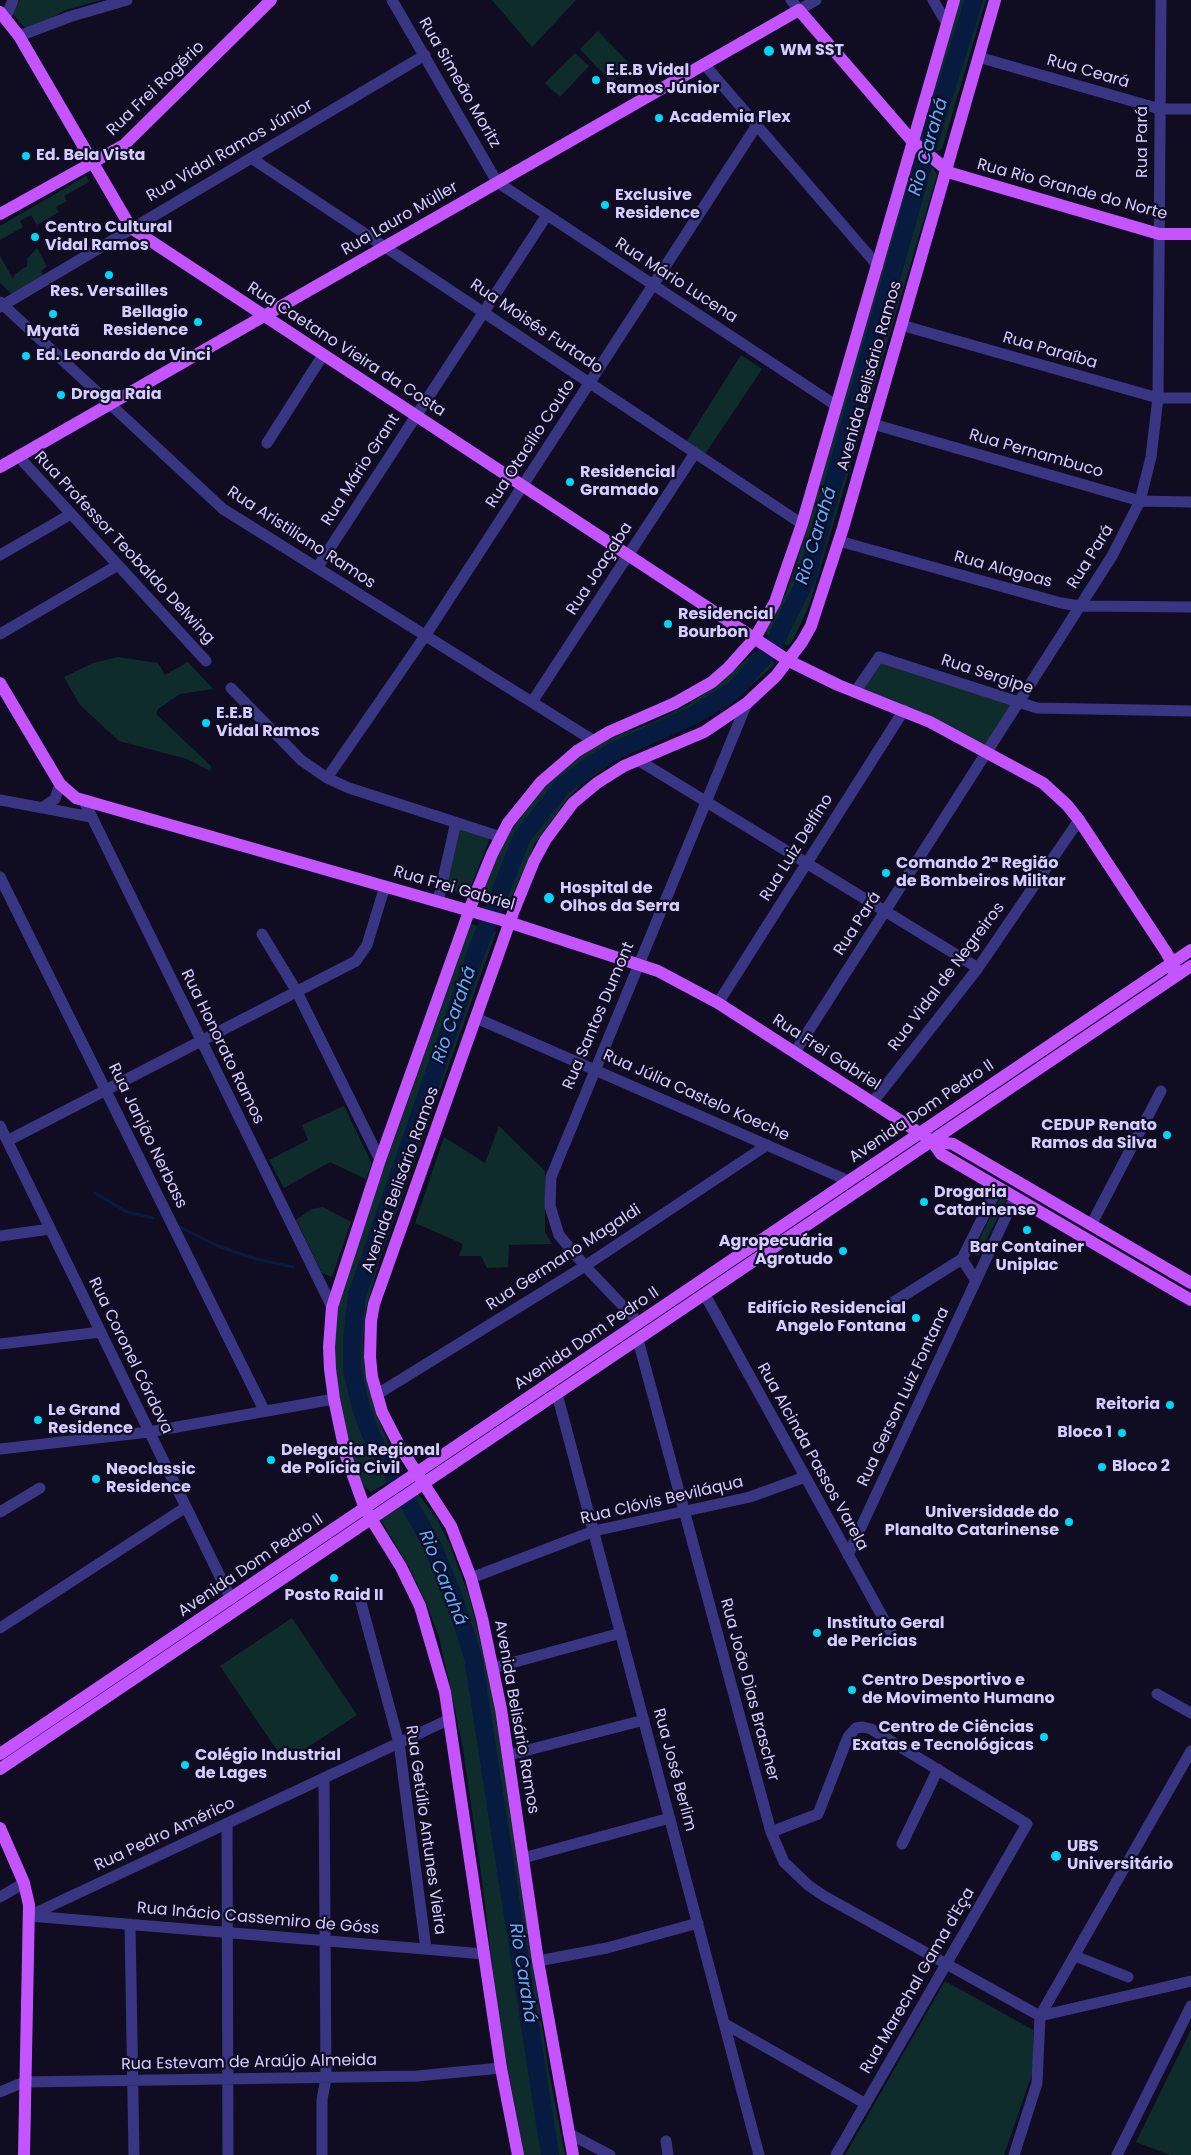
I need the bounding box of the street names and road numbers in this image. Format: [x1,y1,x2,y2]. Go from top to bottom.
street label: Rua Simeão Moritz [414,14,504,152]
street label: Rua Frei Rogério [103,38,209,140]
street label: Rua Ceará [1045,51,1131,93]
street label: Rua Vidal Ramos Júnior [144,96,316,206]
street label: Rua Pará [1133,106,1153,178]
street label: Rua Rio Grande do Norte [975,155,1169,225]
street label: Rua Lauro Müller [338,178,462,260]
street label: Rua Mário Lucena [611,234,741,328]
street label: Rua Moisés Furtado [466,275,606,379]
street label: Rua Caetano Vieira da Costa [243,279,449,421]
street label: Avenida Belisário Ramos [834,279,906,473]
street label: Rua Paraíba [1000,328,1100,374]
street label: Rua Otacílio Couto [482,376,580,512]
street label: Rua Mário Grant [318,411,404,529]
street label: Rua Pernambuco [967,426,1105,482]
street label: Rua Professor Teobaldo Delwing [30,448,218,648]
street label: Rua Aristiliano Ramos [223,483,379,593]
street label: Rua Joaçaba [563,519,637,619]
street label: Rua Pará [1064,521,1118,593]
street label: Rua Alagoas [952,548,1054,592]
street label: Rua Sergipe [938,651,1036,699]
street label: Rua Luiz Delfino [756,791,838,905]
street label: Rua Frei Gabriel [391,863,517,915]
street label: Rua Pará [830,889,886,959]
street label: Rua Vidal de Negreiros [885,899,1009,1055]
street label: Rua Santos Dumont [559,939,639,1093]
street label: Rua Honorato Ramos [176,967,268,1127]
street label: Rua Frei Gabriel [768,1011,884,1095]
street label: Rua Júlia Castelo Koeche [600,1046,792,1146]
street label: Avenida Dom Pedro II [846,1056,998,1168]
street label: Rua Janjão Nerbass [103,1060,191,1212]
street label: Avenida Belisário Ramos [358,1084,444,1276]
street label: Rua Germano Magaldi [483,1201,645,1315]
street label: Rua Coronel Córdova [84,1275,176,1437]
street label: Avenida Dom Pedro II [511,1283,663,1395]
street label: Rua Gerson Luiz Fontana [854,1304,954,1490]
street label: Rua Alcinda Passos Varela [752,1360,872,1554]
street label: Rua Clóvis Beviláqua [579,1473,745,1529]
street label: Avenida Dom Pedro II [175,1510,327,1622]
street label: Rua João Dias Brascher [715,1596,783,1784]
street label: Avenida Belisário Ramos [489,1619,543,1815]
street label: Rua José Berlim [648,1706,700,1834]
street label: Rua Getúlio Antunes Vieira [401,1724,449,1936]
street label: Rua Pedro Américo [92,1794,238,1876]
street label: Rua Marechal Gama d'Eça [857,1885,979,2077]
street label: Rua Inácio Cassemiro de Góss [136,1899,380,1939]
street label: Rua Estevam de Araújo Almeida [121,2051,377,2075]

